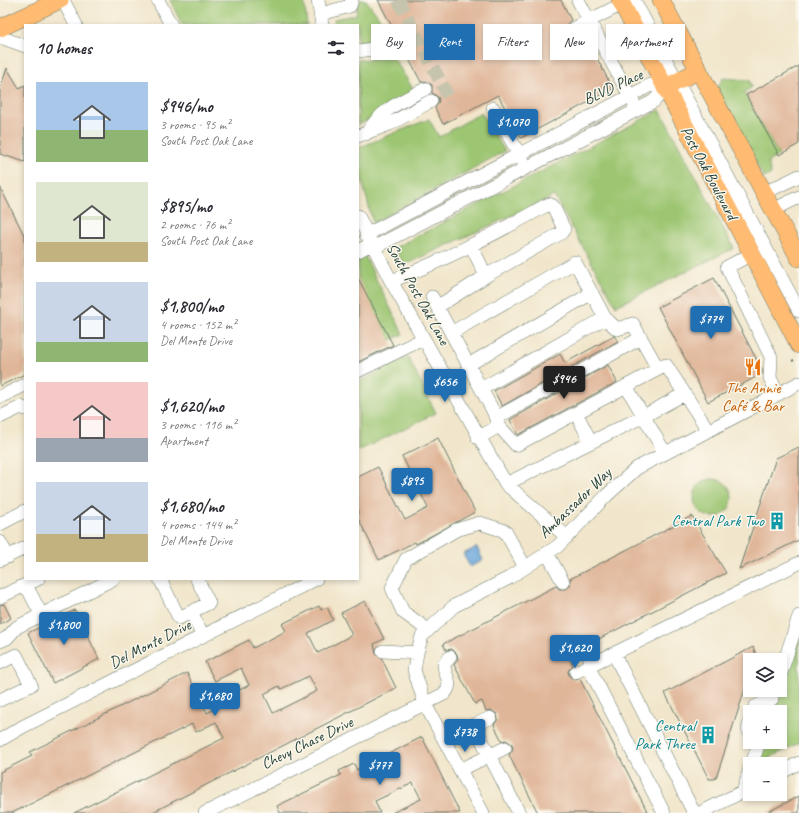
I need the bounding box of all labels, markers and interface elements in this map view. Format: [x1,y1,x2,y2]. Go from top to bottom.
chip: Buy [371,24,416,60]
chip: Rent [424,24,475,60]
chip: Filters [483,24,542,60]
chip: New [550,24,598,60]
chip: Apartment [606,24,685,60]
icon: filters [325,37,347,59]
text: 10 homes [36,38,92,59]
street label: BLVD Place [580,64,647,109]
text: $946/mo [160,96,213,117]
icon: home [68,98,116,146]
pin: $1,070 [480,109,546,143]
text: $1,070 [497,114,529,130]
text: 3 rooms · 95 m² [160,117,230,133]
street label: Post Oak Boulevard [676,123,743,226]
text: South Post Oak Lane [160,133,252,149]
text: $895/mo [160,196,212,217]
icon: home [68,198,116,246]
text: 2 rooms · 76 m² [160,217,230,233]
text: South Post Oak Lane [160,233,252,249]
street label: South Post Oak Lane [382,240,455,350]
text: $1,800/mo [160,296,223,317]
icon: home [68,298,116,346]
pin: $774 [687,306,735,340]
text: $774 [699,311,723,327]
text: 4 rooms · 152 m² [160,317,236,333]
text: Del Monte Drive [160,333,232,349]
restaurant icon: The Annie Café & Bar [743,357,763,377]
pin: $946 [540,366,588,400]
pin: $656 [421,369,469,403]
text: $946 [552,371,576,387]
text: $656 [433,374,457,390]
place label: The Annie Café & Bar [722,378,786,416]
text: $1,620/mo [160,396,224,417]
icon: home [68,398,116,446]
text: 3 rooms · 116 m² [160,417,236,433]
text: Apartment [160,433,208,449]
street label: Ambassador Way [534,462,617,543]
pin: $895 [388,468,436,502]
text: $895 [400,473,424,489]
text: $1,680/mo [160,496,224,517]
icon: home [68,498,116,546]
place label: Central Park Two [671,511,765,531]
building icon: Central Park Two [767,511,787,531]
text: 4 rooms · 144 m² [160,517,236,533]
text: Del Monte Drive [160,533,232,549]
pin: $1,800 [31,612,97,646]
street label: Del Monte Drive [106,614,196,673]
text: $1,800 [48,617,80,633]
pin: $1,620 [542,635,608,669]
text: $1,620 [559,640,591,656]
map controls [743,653,787,801]
button: layers [743,653,787,697]
pin: $1,680 [182,683,248,717]
text: $1,680 [199,688,231,704]
button: + [743,705,787,749]
street label: Chevy Chase Drive [258,711,358,774]
place label: Central Park Three [635,716,698,754]
pin: $738 [441,719,489,753]
text: $738 [453,724,477,740]
building icon: Central Park Three [698,725,718,745]
pin: $777 [356,752,404,786]
text: $777 [368,757,392,773]
button: − [743,757,787,801]

